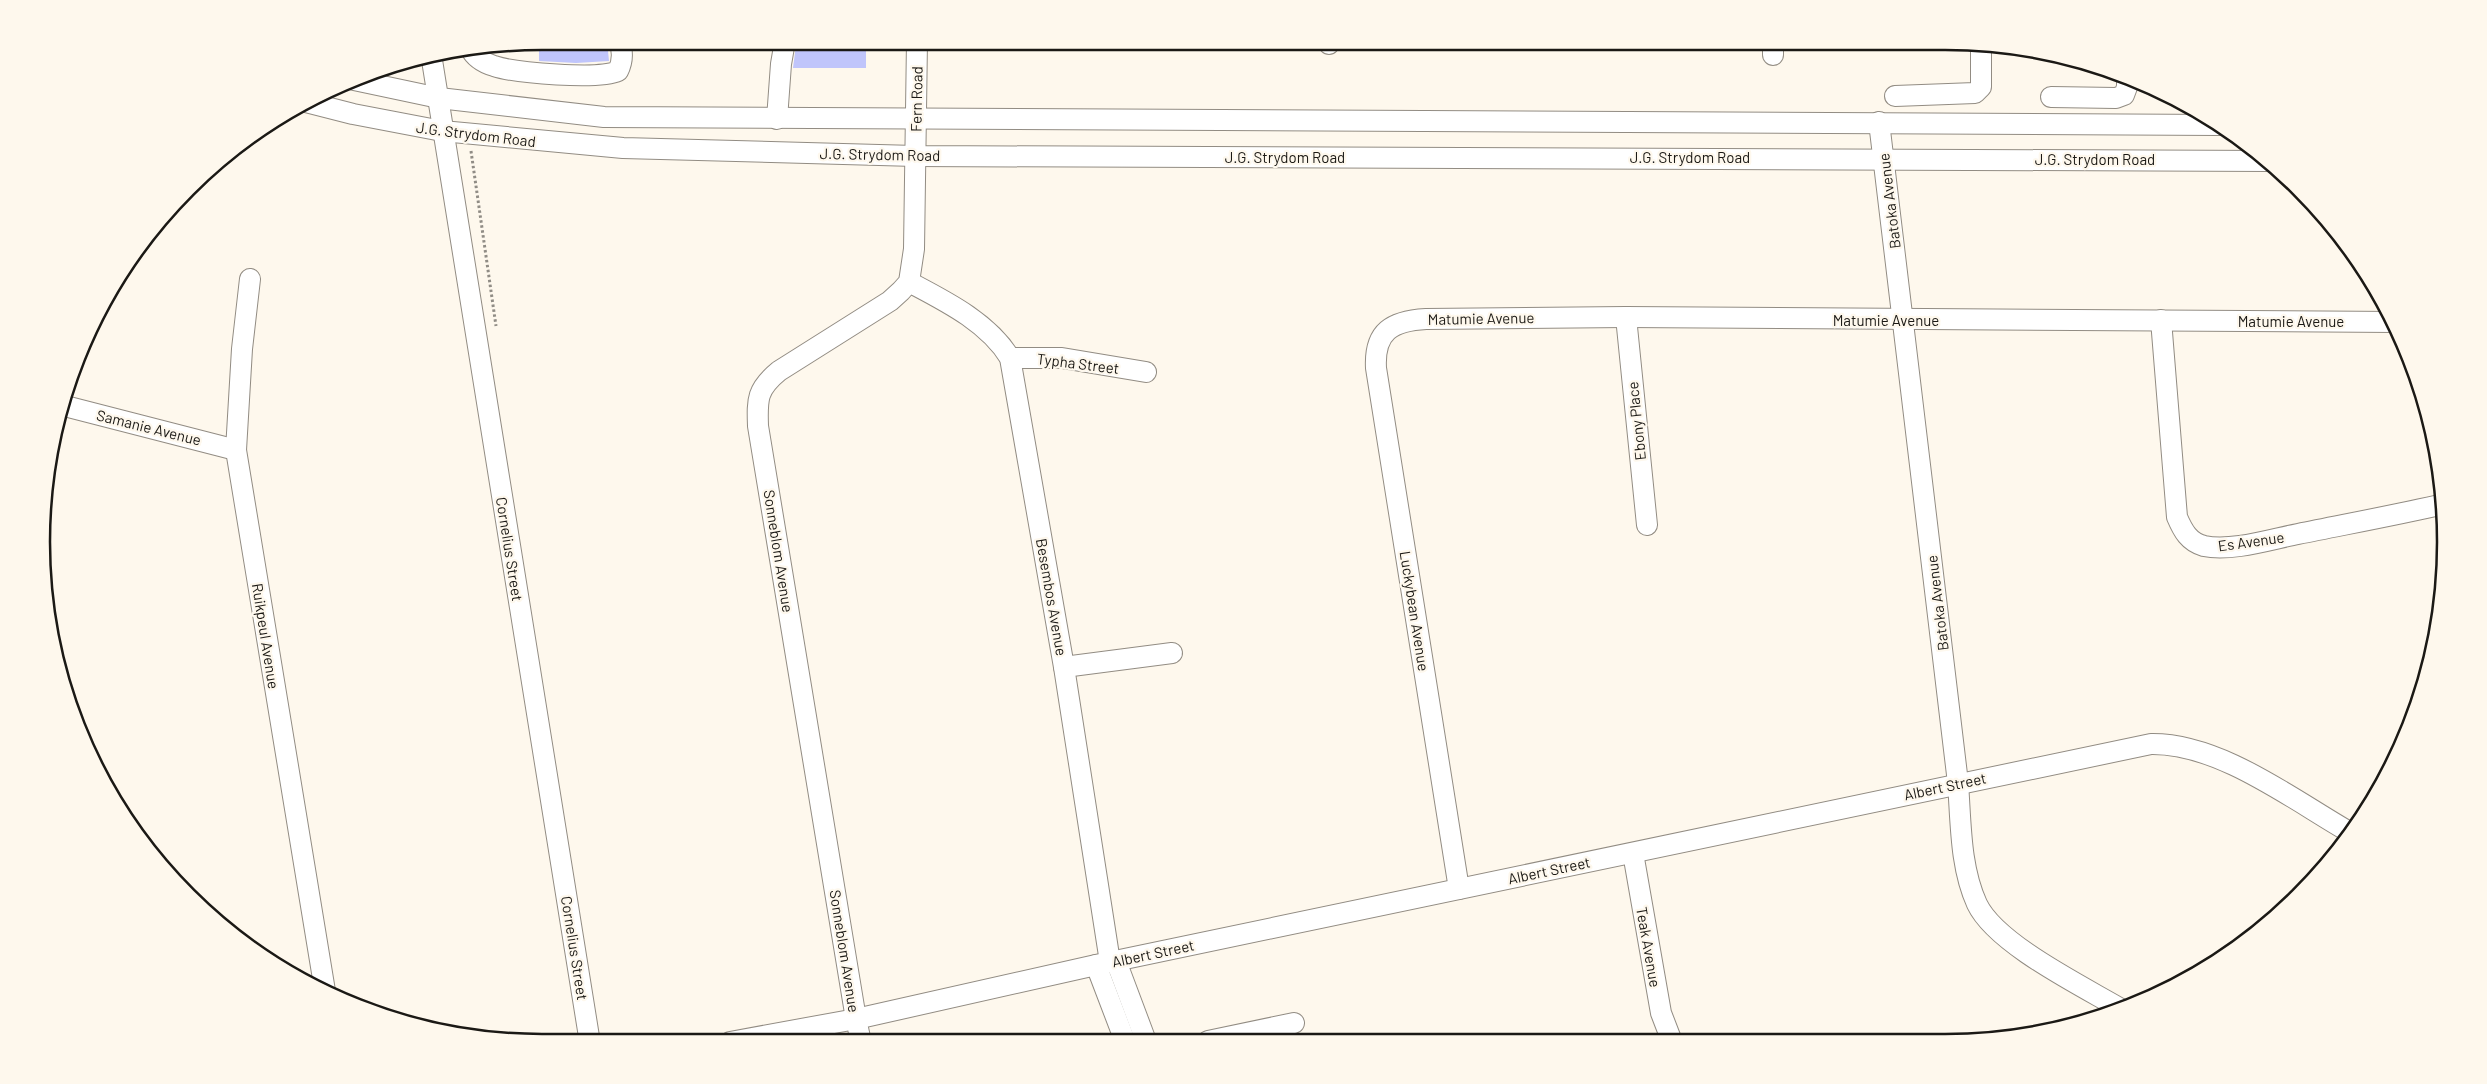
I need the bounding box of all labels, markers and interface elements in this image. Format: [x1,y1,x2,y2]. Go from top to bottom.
street label: Fern Road [906,66,926,132]
street label: J.G. Strydom Road [415,118,537,150]
street label: J.G. Strydom Road [820,144,940,164]
street label: J.G. Strydom Road [1225,148,1345,166]
street label: J.G. Strydom Road [1630,148,1750,166]
street label: J.G. Strydom Road [2035,150,2155,168]
street label: Batoka Avenue [1874,152,1904,250]
street label: Matumie Avenue [1427,308,1535,328]
street label: Matumie Avenue [1833,311,1939,329]
street label: Matumie Avenue [2238,312,2344,330]
street label: Typha Street [1036,349,1120,377]
street label: Ebony Place [1623,381,1649,461]
street label: Samanie Avenue [95,405,203,449]
street label: Sonneblom Avenue [760,488,798,614]
street label: Cornelius Street [493,496,527,602]
street label: Es Avenue [2217,527,2285,555]
street label: Besembos Avenue [1033,537,1071,657]
street label: Luckybean Avenue [1397,550,1433,672]
street label: Batoka Avenue [1922,554,1952,652]
street label: Ruikpeul Avenue [249,582,283,690]
street label: Albert Street [1902,768,1988,804]
street label: Albert Street [1506,852,1592,888]
street label: Sonneblom Avenue [826,888,864,1014]
street label: Cornelius Street [558,895,592,1001]
street label: Teak Avenue [1633,905,1665,989]
street label: Albert Street [1110,935,1196,971]

